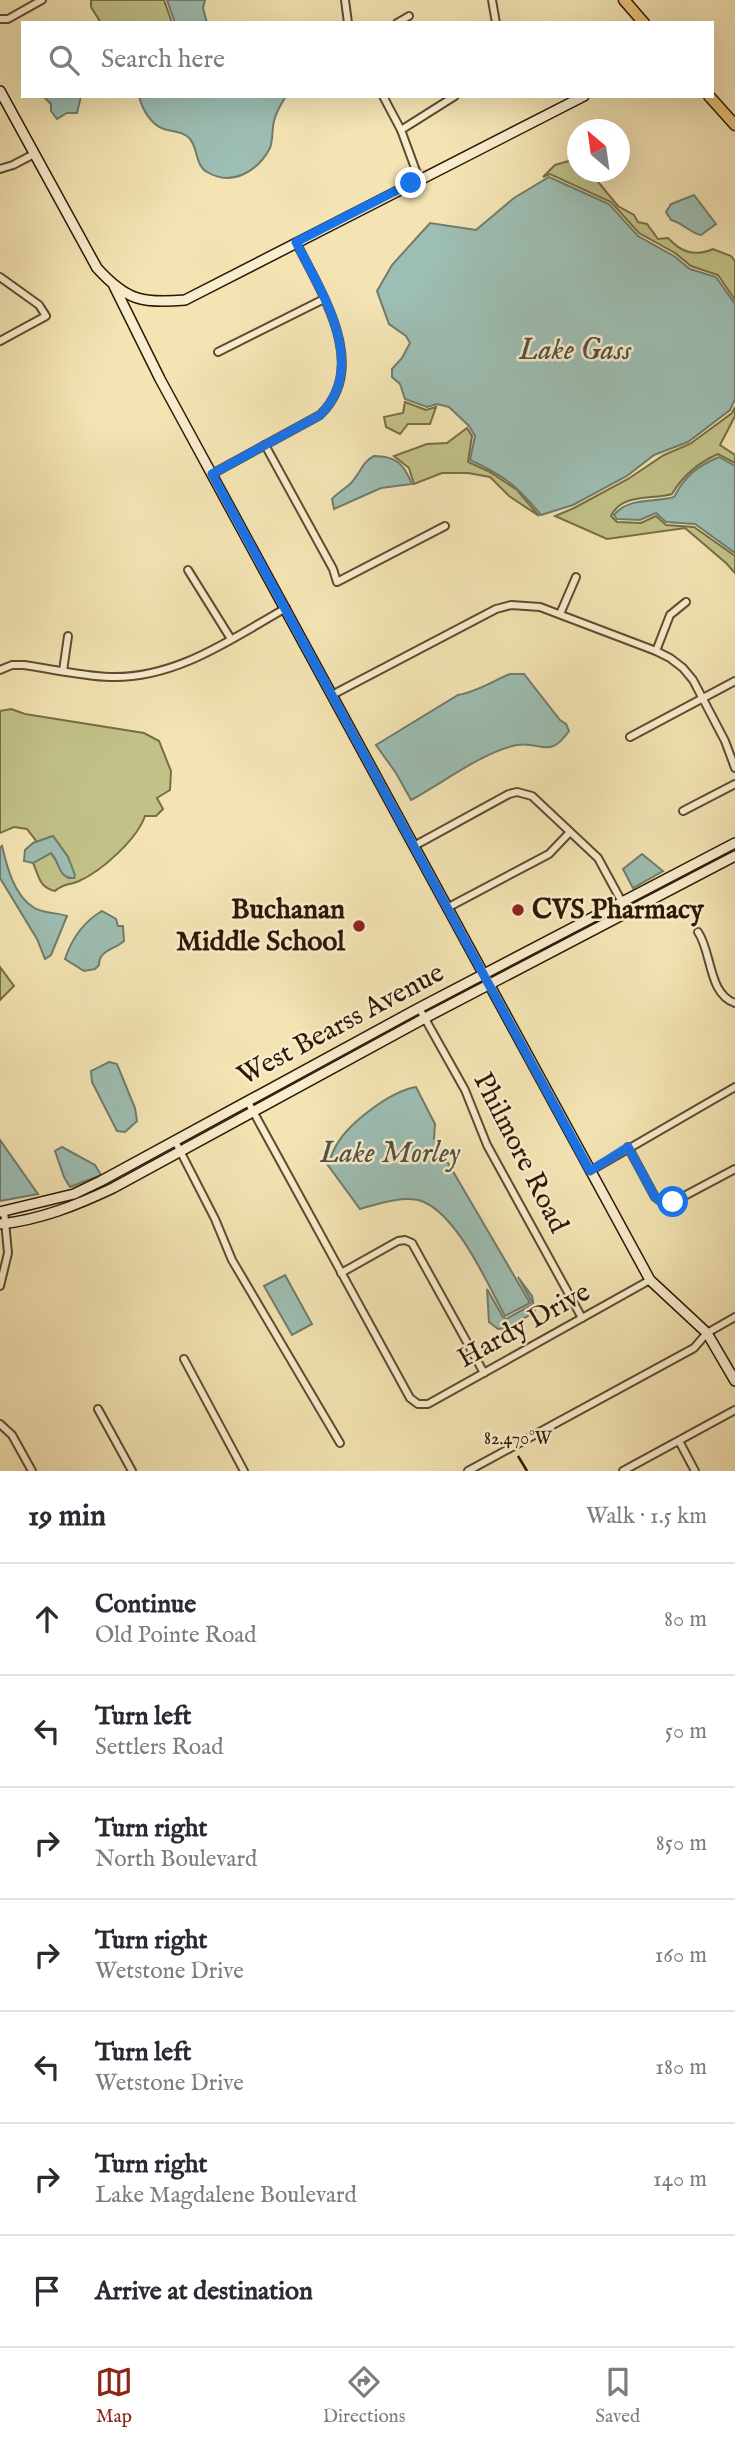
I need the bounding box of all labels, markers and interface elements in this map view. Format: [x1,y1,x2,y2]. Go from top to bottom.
search box [21,21,714,98]
icon: search [45,41,83,79]
text: Search here [101,43,225,76]
north arrow [567,119,630,182]
route end [395,167,426,198]
water label: Lake Gass [518,332,632,370]
place label: Buchanan Middle School [176,893,346,960]
place label: CVS Pharmacy [532,893,705,928]
marker: CVS Pharmacy [510,902,526,918]
marker: Buchanan Middle School [351,918,367,934]
street label: West Bearss Avenue [232,956,450,1094]
street label: Philmore Road [465,1067,575,1239]
water label: Lake Morley [319,1135,461,1173]
route start [657,1186,688,1217]
street label: Hardy Drive [452,1275,597,1377]
text: 82.470°W [484,1428,553,1451]
text: 19 min [28,1498,106,1536]
text: Walk · 1.5 km [586,1502,707,1531]
text: Continue [95,1588,196,1621]
icon: ahead [28,1600,66,1638]
text: 80 m [664,1605,707,1634]
text: Old Pointe Road [95,1621,257,1650]
text: Turn left [95,1700,192,1733]
icon: left [28,1712,66,1750]
text: 50 m [665,1717,707,1746]
text: Settlers Road [95,1733,223,1762]
text: Turn right [95,1812,208,1845]
icon: right [28,1824,66,1862]
text: 850 m [656,1829,707,1858]
text: North Boulevard [95,1845,257,1874]
text: Turn right [95,1924,208,1957]
icon: right [28,1936,66,1974]
text: 160 m [655,1941,707,1970]
text: Wetstone Drive [95,1957,244,1986]
text: Turn left [95,2036,192,2069]
icon: left [28,2048,66,2086]
text: 180 m [655,2053,707,2082]
text: Wetstone Drive [95,2069,244,2098]
text: Turn right [95,2148,208,2181]
icon: right [28,2160,66,2198]
text: 140 m [653,2165,707,2194]
text: Lake Magdalene Boulevard [95,2181,357,2210]
icon: arrive [28,2272,66,2310]
text: Arrive at destination [95,2275,313,2308]
tab: Map [95,2363,133,2429]
tab: Directions [323,2363,405,2429]
tab: Saved [595,2363,640,2429]

